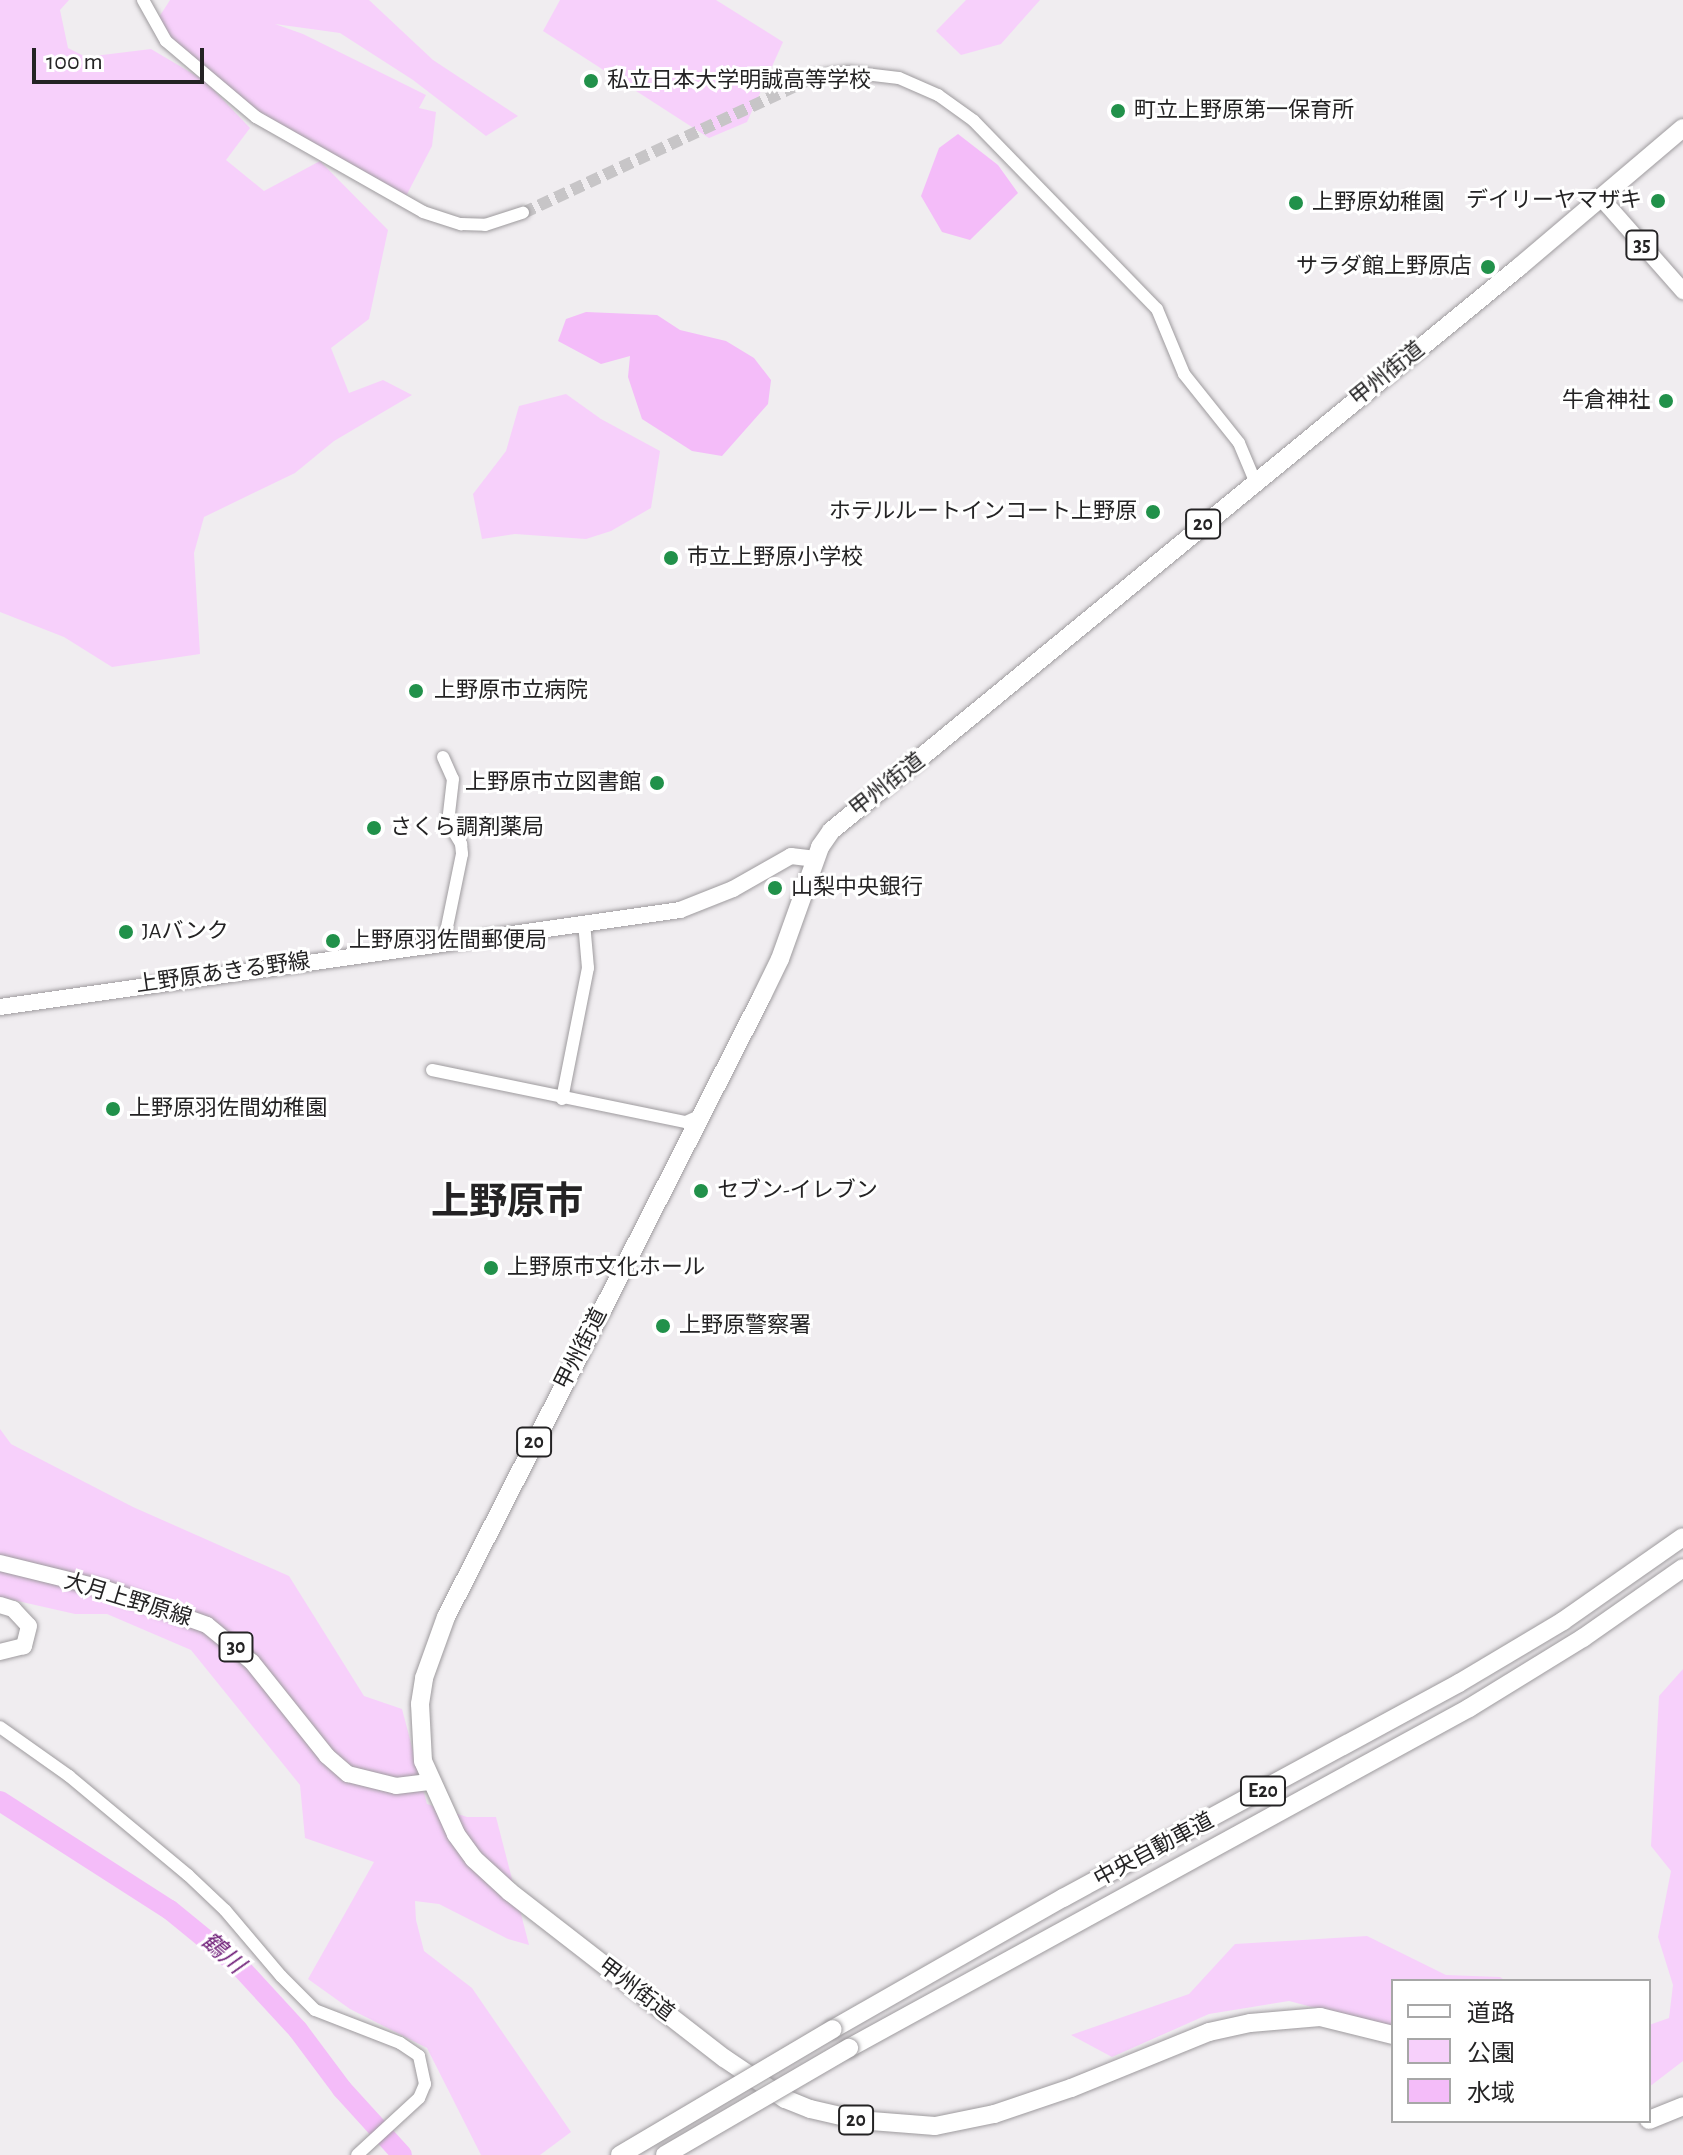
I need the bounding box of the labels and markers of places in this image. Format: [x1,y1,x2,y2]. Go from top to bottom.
place label: 私立日本大学明誠高等学校 [607,68,871,94]
marker: 私立日本大学明誠高等学校 [582,72,600,90]
place label: 町立上野原第一保育所 [1134,98,1354,124]
marker: 町立上野原第一保育所 [1109,102,1127,120]
place label: デイリーヤマザキ [1466,188,1642,214]
place label: 上野原幼稚園 [1312,190,1444,216]
marker: デイリーヤマザキ [1649,192,1667,210]
marker: 上野原幼稚園 [1287,194,1305,212]
place label: サラダ館上野原店 [1296,254,1472,280]
marker: サラダ館上野原店 [1479,258,1497,276]
place label: 牛倉神社 [1562,388,1650,414]
marker: 牛倉神社 [1657,392,1675,410]
place label: ホテルルートインコート上野原 [829,499,1137,525]
marker: ホテルルートインコート上野原 [1144,503,1162,521]
place label: 市立上野原小学校 [687,545,863,571]
marker: 市立上野原小学校 [662,549,680,567]
place label: 上野原市立病院 [434,678,588,704]
marker: 上野原市立病院 [405,680,427,702]
place label: 上野原市立図書館 [465,770,641,796]
marker: 上野原市立図書館 [648,774,666,792]
place label: さくら調剤薬局 [390,815,544,841]
marker: さくら調剤薬局 [365,819,383,837]
place label: 山梨中央銀行 [791,875,923,901]
marker: 山梨中央銀行 [766,879,784,897]
place label: JAバンク [142,919,228,945]
marker: JAバンク [117,923,135,941]
place label: 上野原羽佐間郵便局 [349,928,547,954]
marker: 上野原羽佐間郵便局 [324,932,342,950]
place label: 上野原羽佐間幼稚園 [129,1096,327,1122]
marker: 上野原羽佐間幼稚園 [104,1100,122,1118]
place label: セブン-イレブン [717,1178,878,1204]
marker: セブン-イレブン [692,1182,710,1200]
place label: 上野原市文化ホール [507,1255,705,1281]
marker: 上野原市文化ホール [482,1259,500,1277]
place label: 上野原警察署 [679,1313,811,1339]
marker: 上野原警察署 [654,1317,672,1335]

